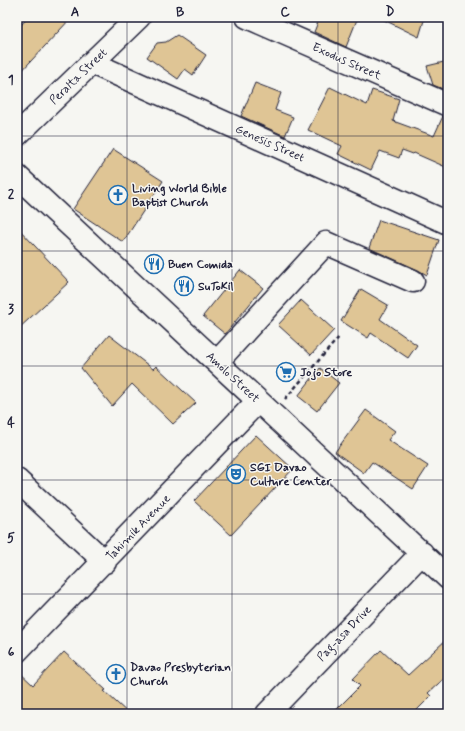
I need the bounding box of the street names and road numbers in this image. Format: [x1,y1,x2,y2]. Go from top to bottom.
street label: Exodus Street [310,40,384,84]
street label: Peralta Street [46,45,111,108]
street label: Genesis Street [232,121,307,167]
street label: Amolo Street [202,349,263,407]
street label: Tahimik Avenue [103,491,175,564]
street label: Pag-asa Drive [314,602,376,666]

